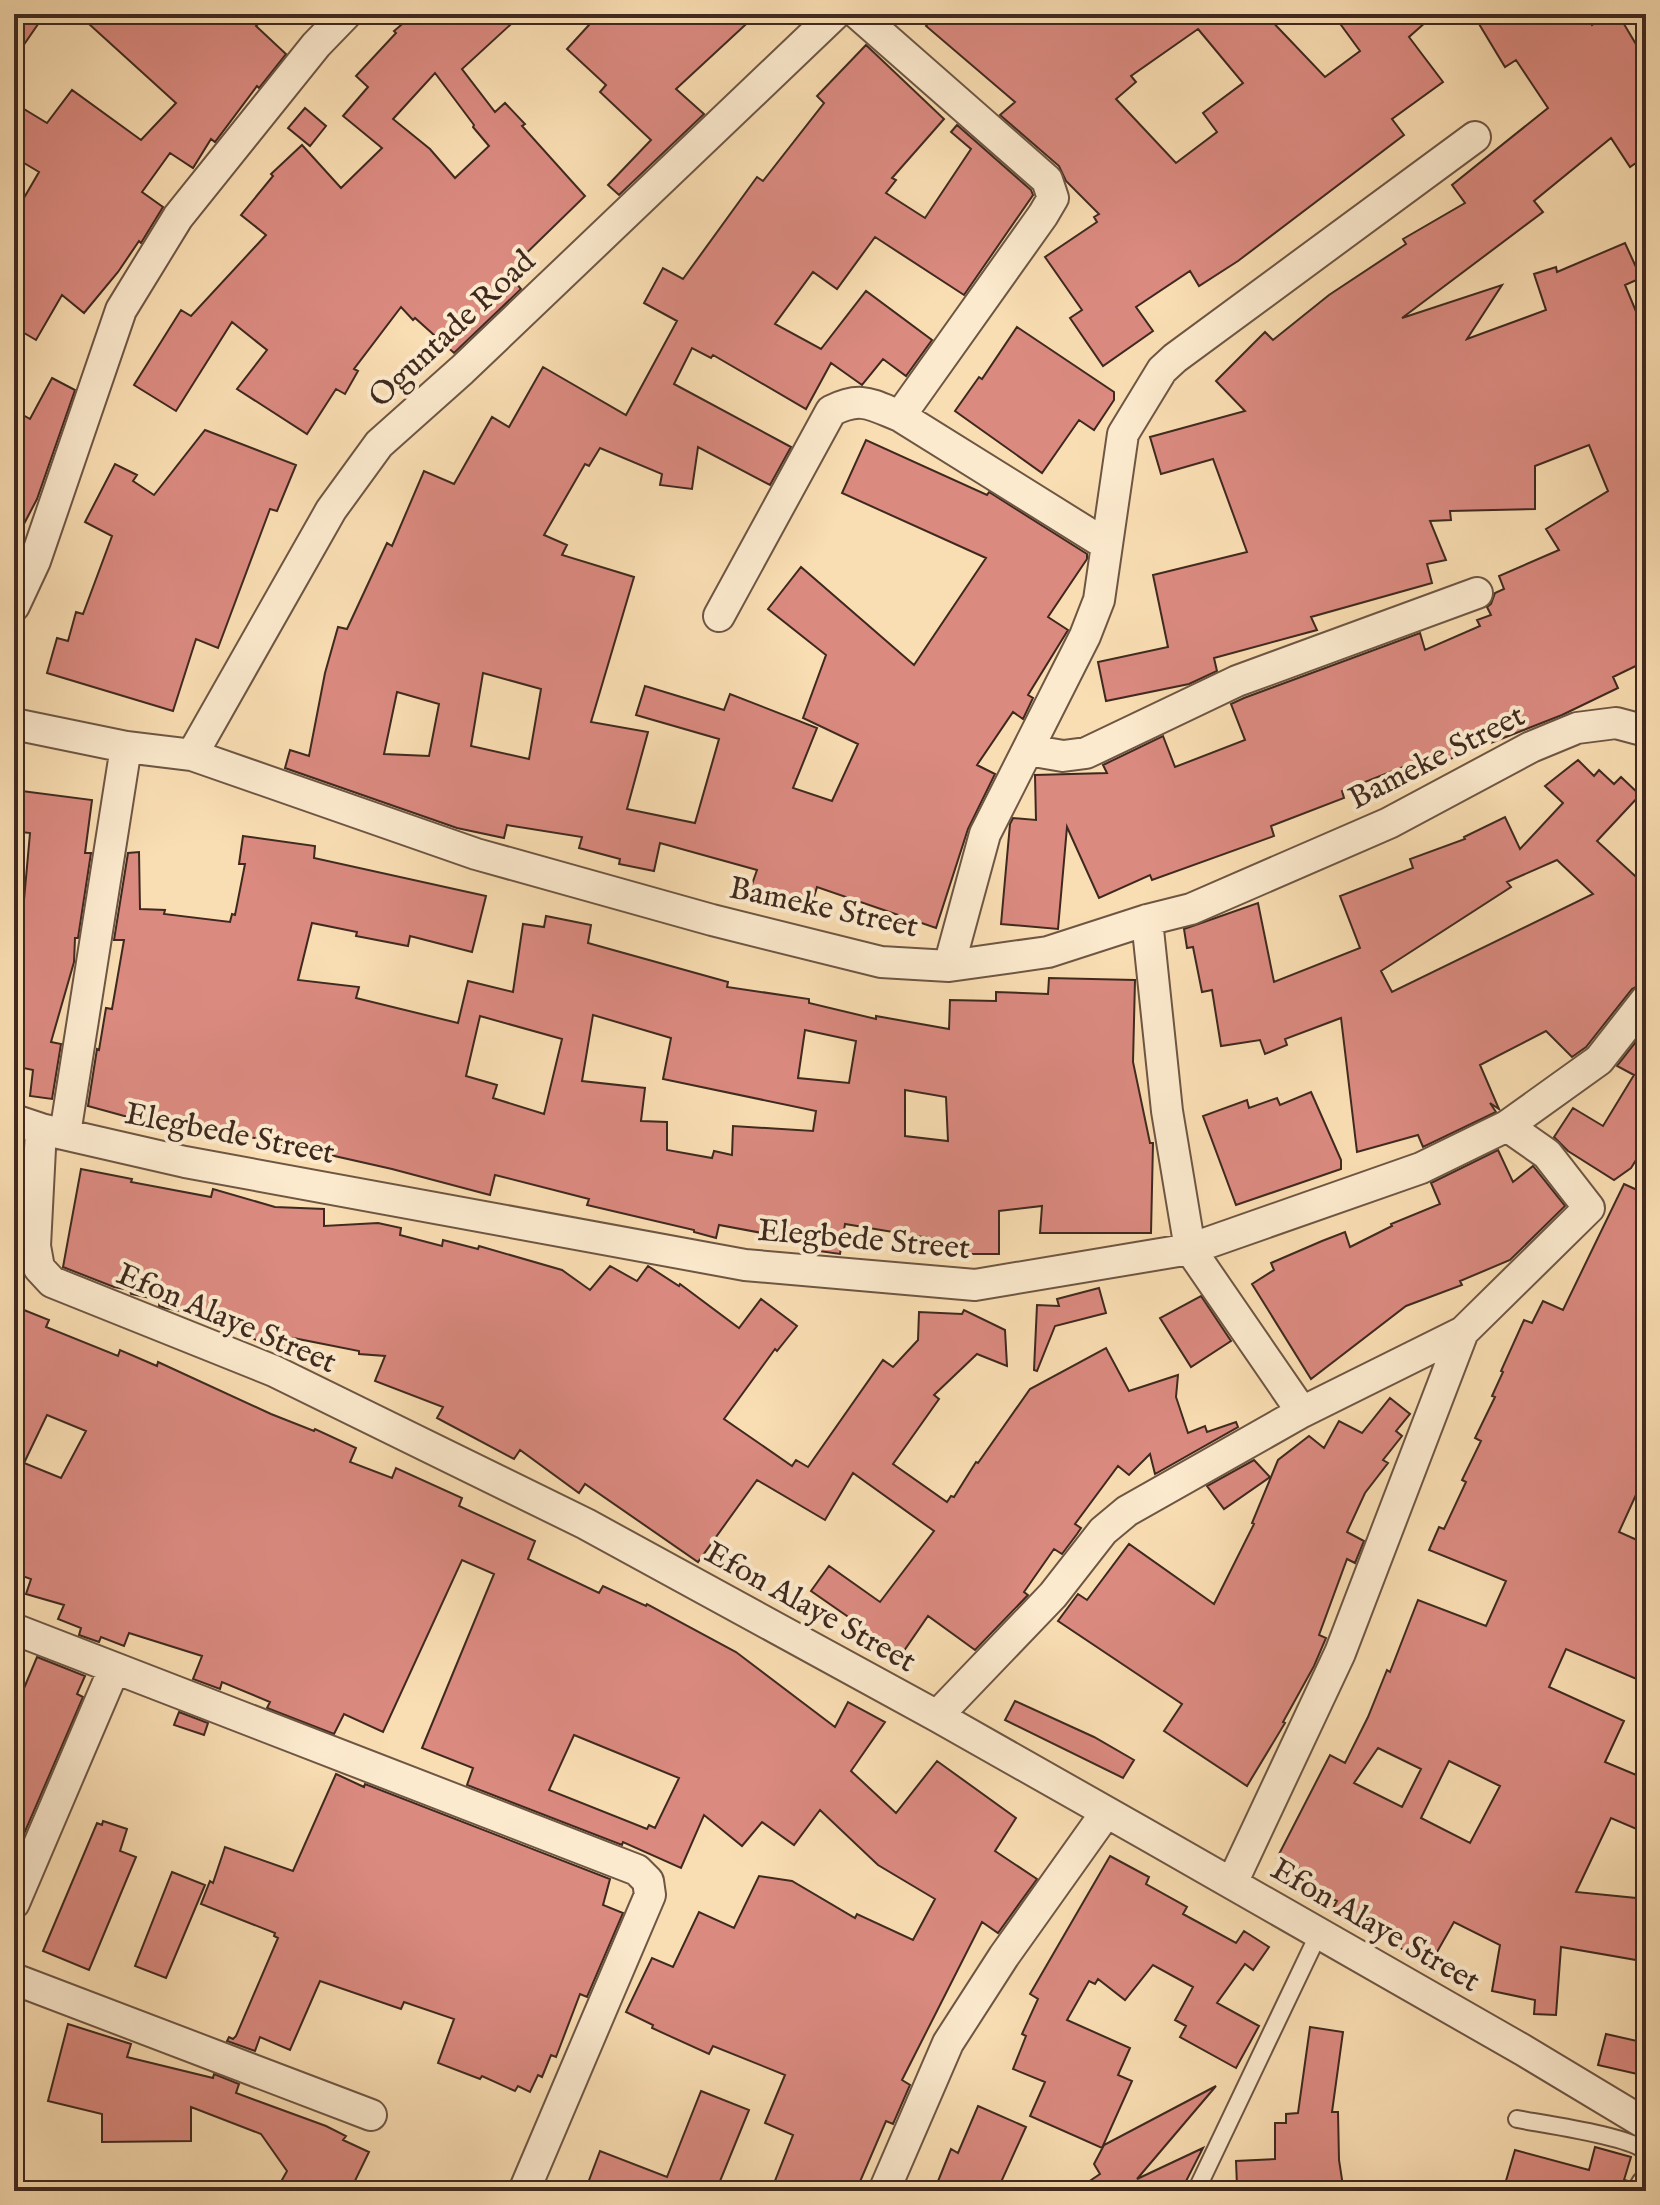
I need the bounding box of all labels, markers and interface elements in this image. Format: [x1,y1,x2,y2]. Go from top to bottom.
street label: Oguntade Road [361,241,545,418]
street label: Bameke Street [1342,696,1532,820]
street label: Bameke Street [725,868,922,948]
street label: Elegbede Street [121,1094,338,1175]
street label: Elegbede Street [756,1211,972,1270]
street label: Efon Alaye Street [110,1254,342,1384]
street label: Efon Alaye Street [697,1533,923,1683]
street label: Efon Alaye Street [1263,1850,1487,2003]

